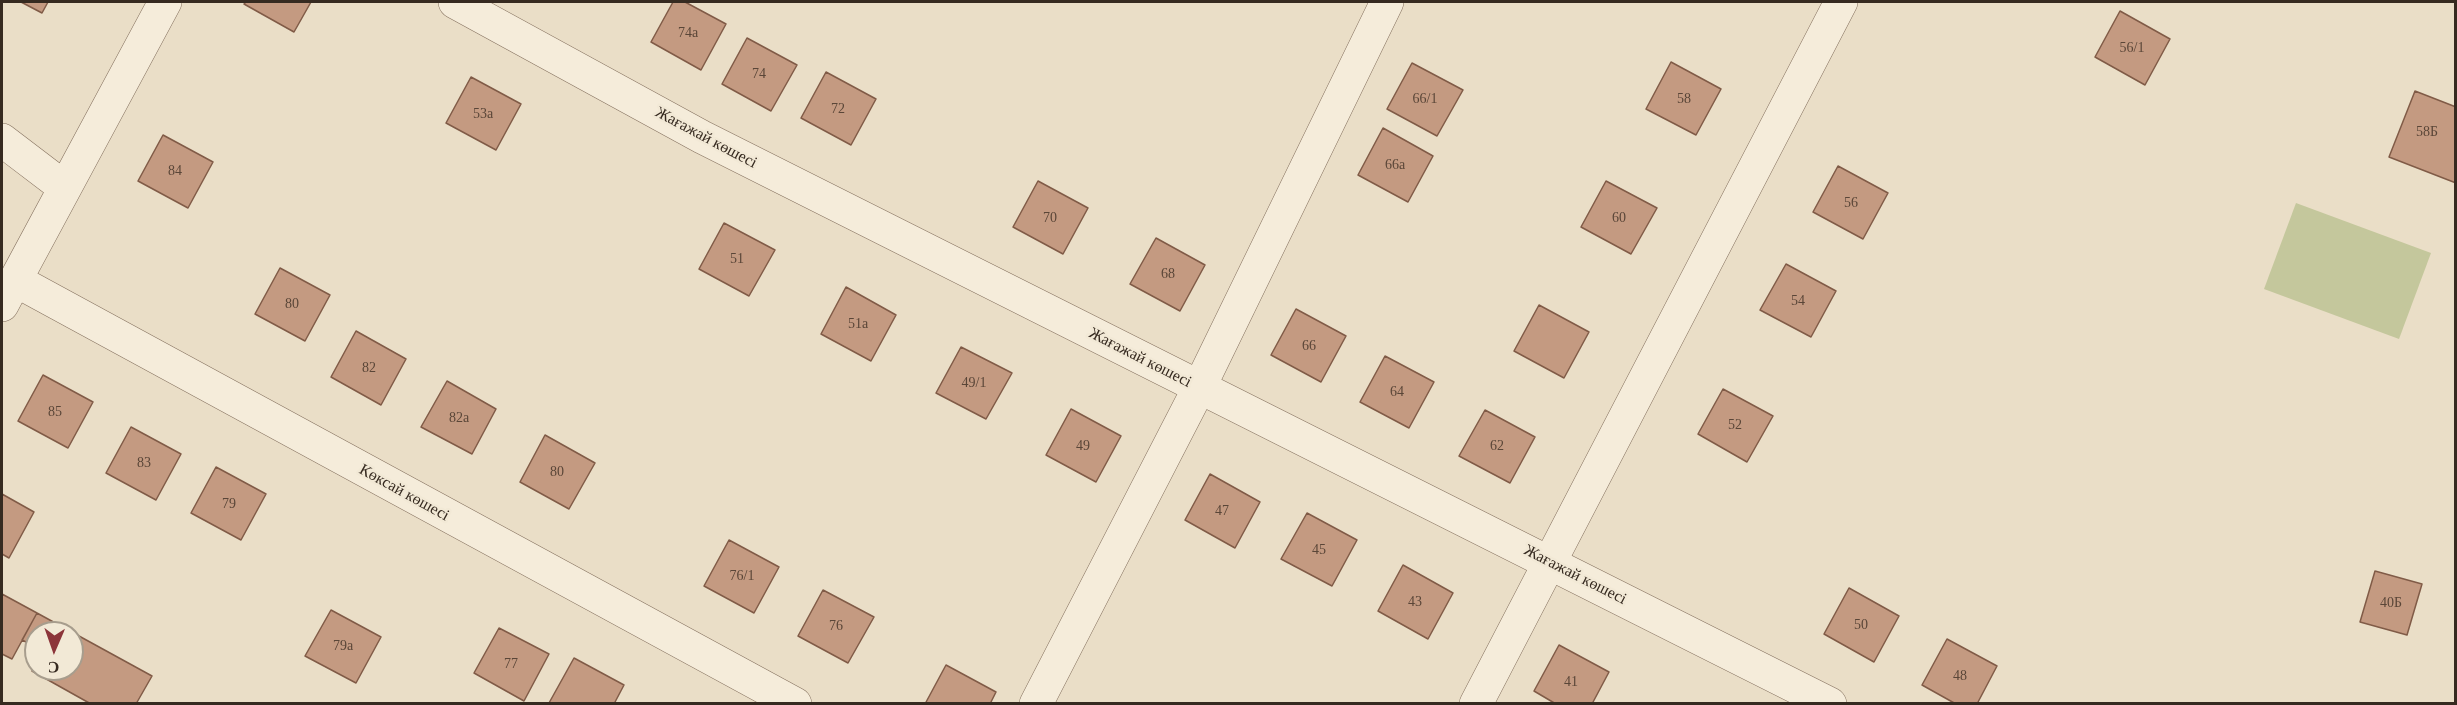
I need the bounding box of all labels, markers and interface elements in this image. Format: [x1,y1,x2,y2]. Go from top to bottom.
house number: 74а [678,25,698,41]
house number: 56/1 [2120,40,2144,56]
house number: 74 [752,66,766,82]
house number: 66/1 [1413,91,1437,107]
house number: 58 [1677,91,1691,107]
house number: 72 [831,101,845,117]
street label: Жағажай көшесі [652,103,760,173]
house number: 53а [473,106,493,122]
house number: 58Б [2416,124,2438,140]
house number: 66а [1385,157,1405,173]
house number: 84 [168,163,182,179]
house number: 56 [1844,195,1858,211]
house number: 70 [1043,210,1057,226]
house number: 60 [1612,210,1626,226]
house number: 51 [730,251,744,267]
house number: 68 [1161,266,1175,282]
house number: 54 [1791,293,1805,309]
house number: 80 [285,296,299,312]
house number: 51а [848,316,868,332]
street label: Жағажай көшесі [1085,324,1195,392]
house number: 66 [1302,338,1316,354]
house number: 82 [362,360,376,376]
house number: 49/1 [962,375,986,391]
house number: 64 [1390,384,1404,400]
house number: 85 [48,404,62,420]
house number: 82а [449,410,469,426]
house number: 52 [1728,417,1742,433]
house number: 49 [1076,438,1090,454]
house number: 62 [1490,438,1504,454]
house number: 83 [137,455,151,471]
street label: Көксай көшесі [356,460,452,526]
house number: 80 [550,464,564,480]
house number: 79 [222,496,236,512]
house number: 47 [1215,503,1229,519]
street label: Жағажай көшесі [1520,541,1630,609]
house number: 45 [1312,542,1326,558]
house number: 76/1 [730,568,754,584]
house number: 43 [1408,594,1422,610]
house number: 40Б [2380,595,2402,611]
house number: 50 [1854,617,1868,633]
house number: 76 [829,618,843,634]
north arrow [24,621,84,681]
house number: 79а [333,638,353,654]
house number: 77 [504,656,518,672]
text: С [47,659,59,676]
house number: 48 [1953,668,1967,684]
house number: 41 [1564,674,1578,690]

